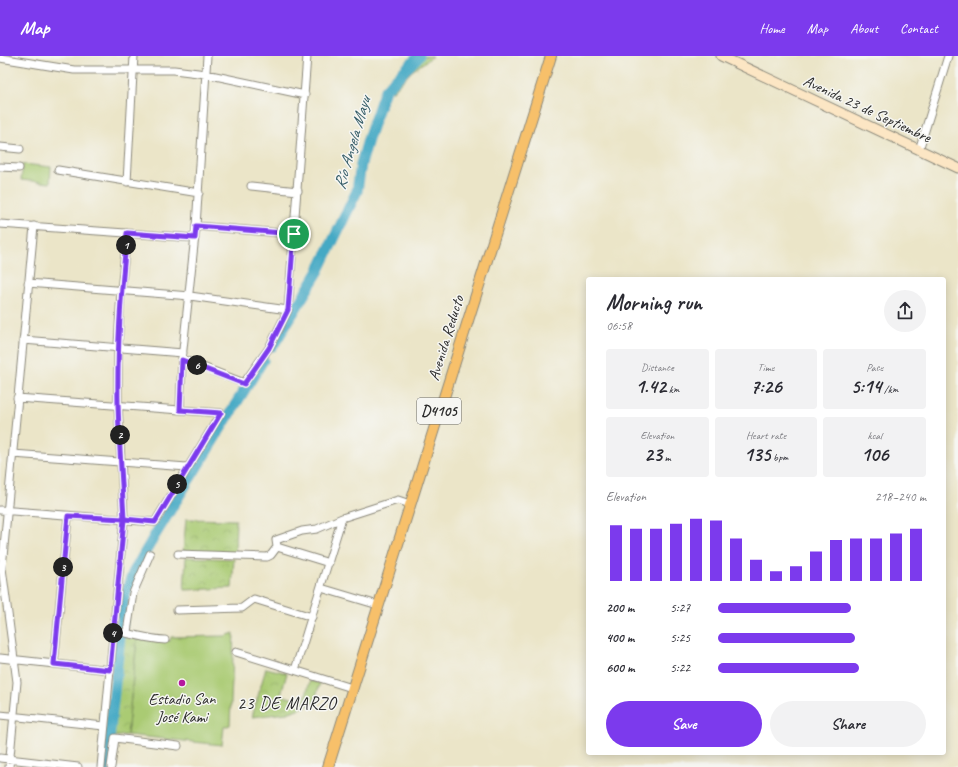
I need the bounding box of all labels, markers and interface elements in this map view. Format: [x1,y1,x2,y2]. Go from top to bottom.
text: Map [20,16,50,40]
text: Home [759,20,785,37]
text: Map [807,20,828,37]
text: About [850,20,878,37]
text: Contact [900,20,938,37]
street label: Avenida 23 de Septiembre [800,71,936,148]
water label: Río Angela Mayu [329,92,376,192]
pin [277,217,311,251]
icon: arrive [283,223,305,245]
pin: 1 [116,235,136,255]
text: 1 [124,238,128,252]
text: Morning run [606,289,702,317]
button: share [884,290,926,332]
street label: Avenida Reducto [424,292,469,383]
text: 06:58 [606,318,632,334]
pin: 6 [187,355,207,375]
text: 6 [194,358,200,372]
text: Distance [641,360,674,374]
text: Time [758,360,774,374]
text: Pace [866,360,883,374]
text: 1.42 [635,374,666,399]
text: 7:26 [750,374,782,399]
text: 5:14 [851,374,881,399]
text: km [666,382,680,396]
text: /km [881,382,899,396]
road number: D4105 [417,398,461,424]
pin: 2 [110,425,130,445]
text: 2 [118,428,122,442]
text: Elevation [640,428,674,442]
text: Heart rate [746,428,786,442]
text: kcal [867,428,882,442]
text: 23 [644,442,662,467]
text: 135 [744,442,770,467]
text: 106 [861,442,888,467]
text: m [662,450,671,464]
text: bpm [770,450,788,464]
pin: 5 [167,474,187,494]
text: 5 [175,477,179,491]
text: Elevation [606,489,646,505]
text: 218–240 m [875,489,926,505]
pin: 3 [53,557,73,577]
text: 3 [61,560,65,574]
text: 200 m [606,600,634,616]
text: 5:27 [670,600,690,616]
pin: 4 [103,623,123,643]
text: 4 [111,626,115,640]
text: 400 m [606,630,634,646]
text: 5:25 [670,630,690,646]
text: 600 m [606,660,634,676]
text: 5:22 [670,660,690,676]
marker: Estadio San José Kami [177,678,187,688]
place label: Estadio San José Kami [149,689,216,727]
district label: 23 DE MARZO [237,693,338,714]
button: Save [606,701,762,747]
button: Share [770,701,926,747]

